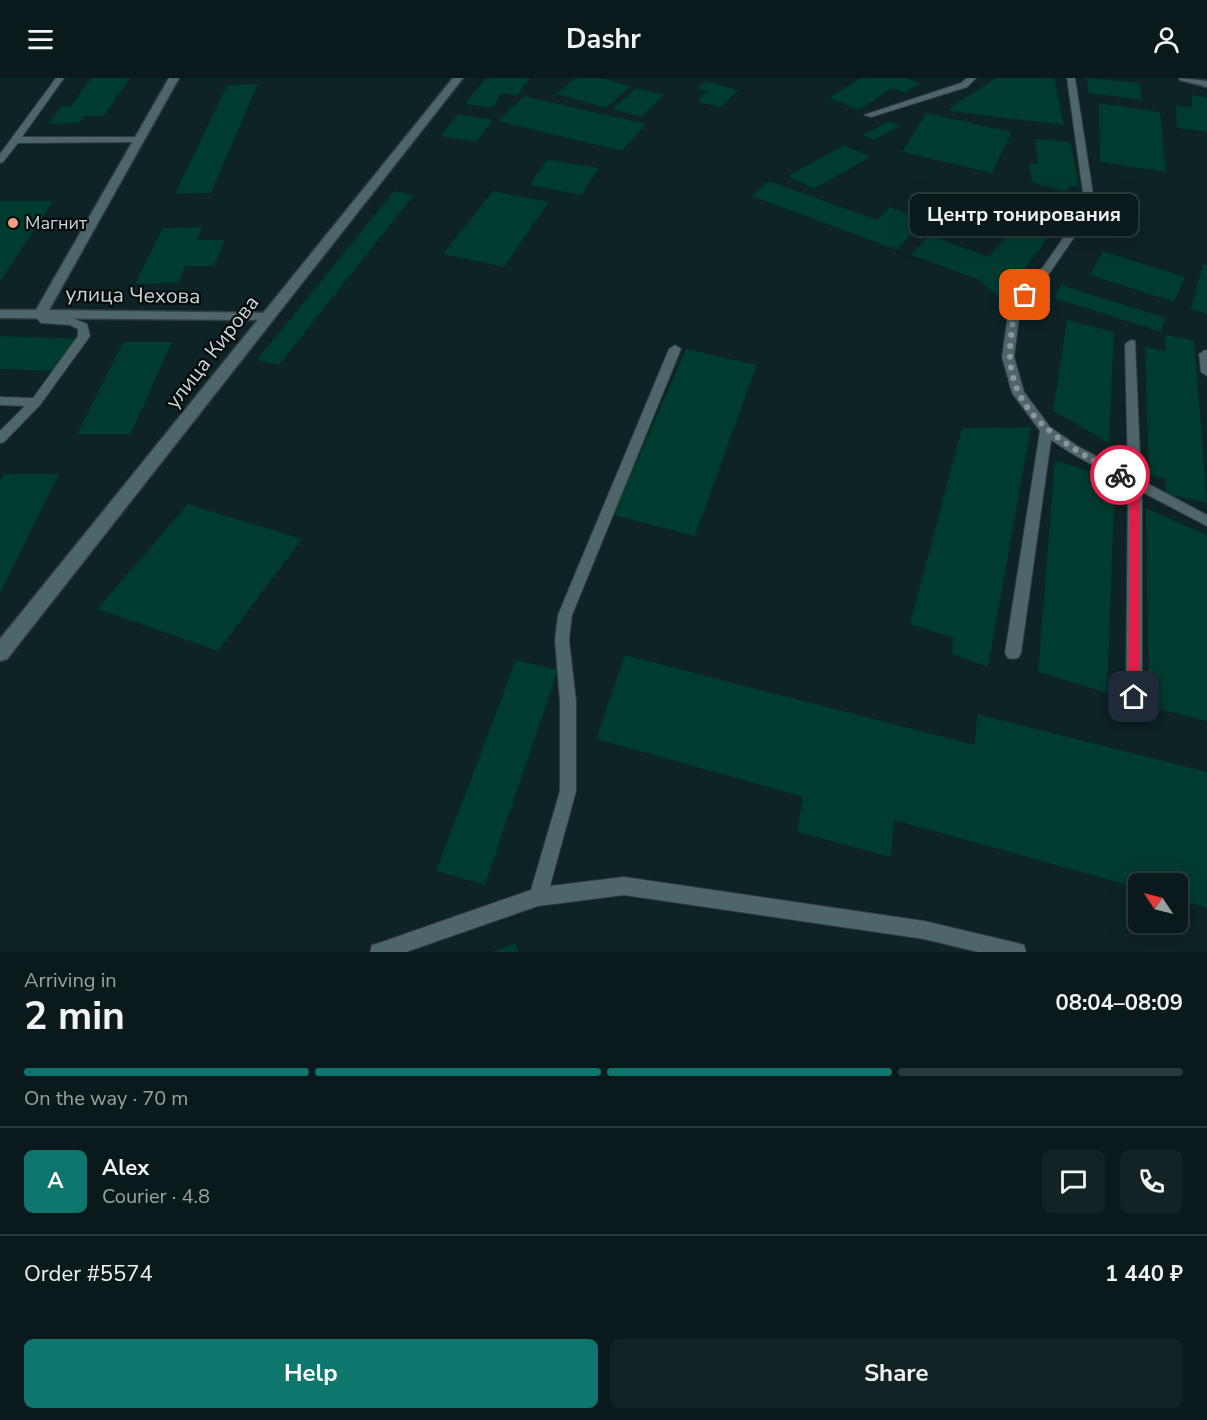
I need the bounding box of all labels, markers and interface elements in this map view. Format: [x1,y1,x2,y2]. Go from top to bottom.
text: Dashr [566,21,641,58]
icon: menu [24,23,57,56]
icon: person [1150,23,1183,56]
callout: Центр тонирования [911,193,1139,235]
text: Центр тонирования [927,201,1121,228]
place label: Магнит [25,211,87,235]
marker: Магнит [6,216,20,230]
pin [999,269,1050,320]
icon: bag [1008,278,1041,311]
street label: улица Чехова [65,280,201,310]
street label: улица Кирова [159,289,265,415]
courier [1090,445,1150,505]
icon: bike [1104,459,1137,492]
pin [1108,671,1159,722]
icon: home [1117,680,1150,713]
north arrow [1128,873,1188,933]
map controls [1128,873,1188,933]
text: Arriving in [24,967,117,994]
text: 08:04–08:09 [1055,988,1183,1018]
text: 2 min [24,990,125,1043]
text: On the way · 70 m [24,1085,188,1112]
button: chat [1042,1150,1105,1213]
button: phone [1120,1150,1183,1213]
text: Alex [102,1153,149,1183]
text: A [47,1166,64,1196]
text: Courier · 4.8 [102,1183,210,1210]
text: Order #5574 [24,1259,153,1289]
text: 1 440 ₽ [1105,1259,1183,1289]
button: Help [24,1339,598,1408]
button: Share [610,1339,1183,1408]

